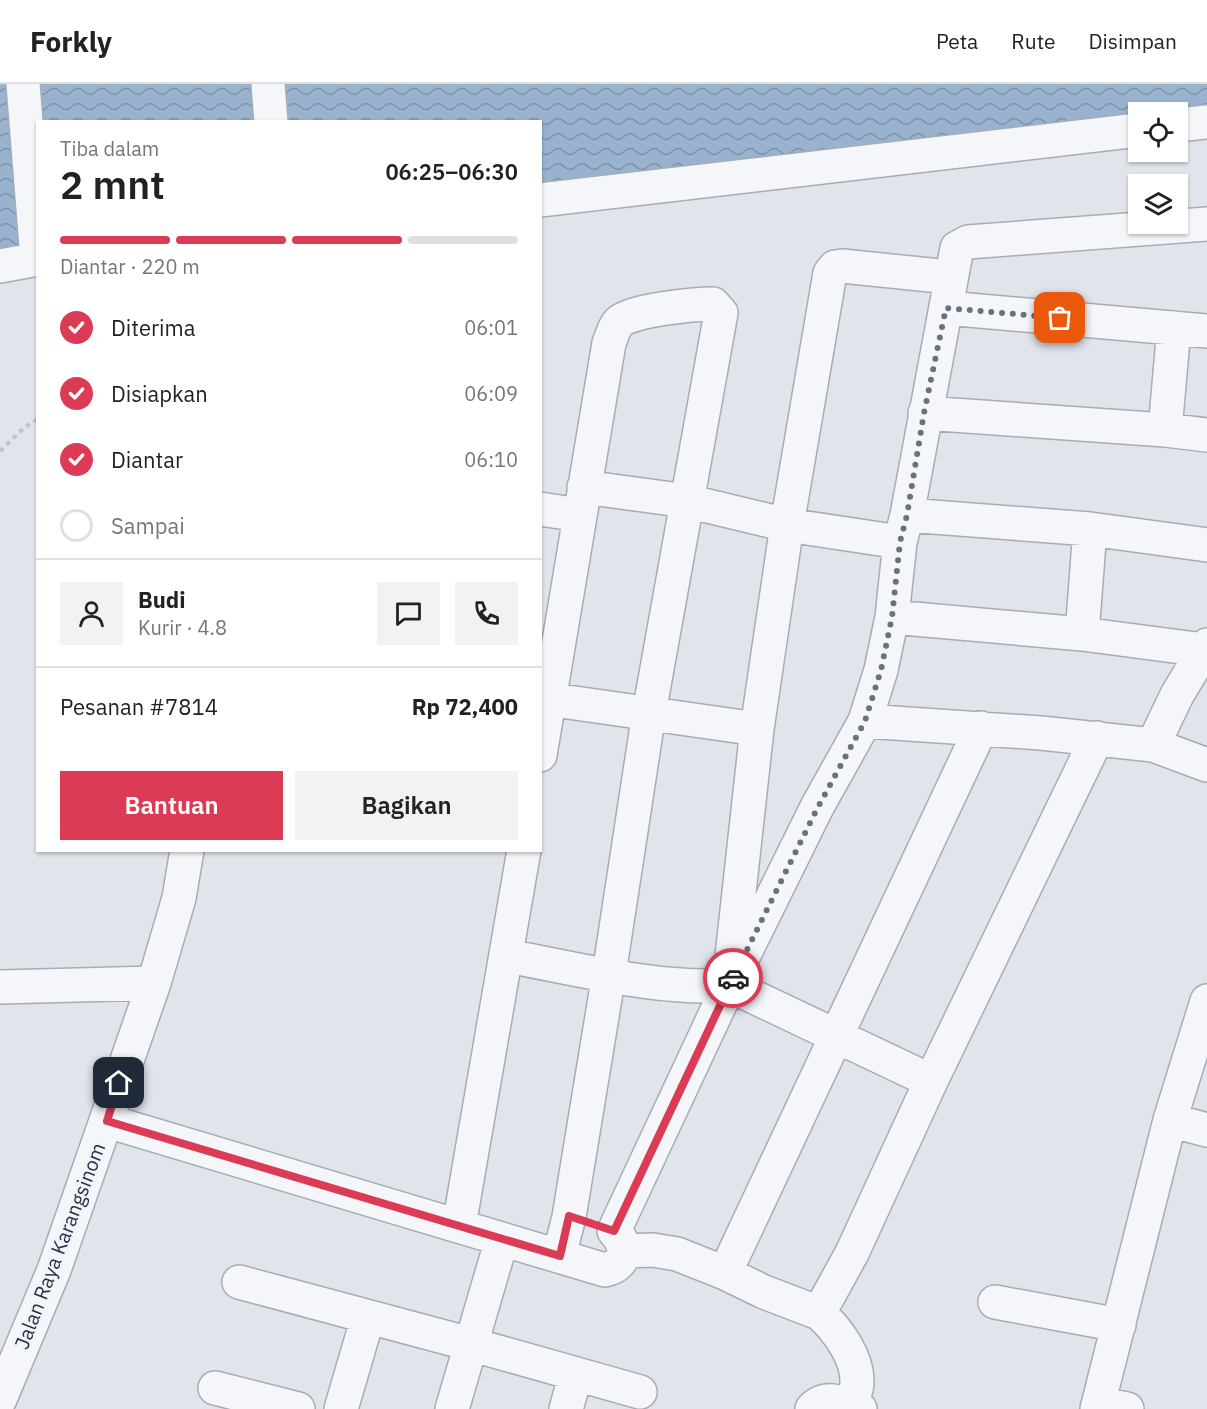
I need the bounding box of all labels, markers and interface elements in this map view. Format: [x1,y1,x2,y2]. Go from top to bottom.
text: Forkly [30,23,112,60]
text: Peta [936,27,978,55]
text: Rute [1011,27,1056,55]
text: Disimpan [1089,27,1177,55]
map controls [1128,102,1188,234]
button: locate [1128,102,1188,162]
text: Tiba dalam [60,135,159,162]
text: 06:25–06:30 [385,157,518,186]
text: 2 mnt [60,159,165,210]
button: layers [1128,174,1188,234]
text: Diantar · 220 m [60,253,200,280]
pin [1034,292,1085,343]
icon: bag [1043,301,1076,334]
icon: check [60,311,93,344]
text: Diterima [111,313,196,342]
text: 06:01 [464,314,518,341]
icon: check [60,377,93,410]
text: Disiapkan [111,379,208,408]
text: 06:09 [464,380,518,407]
icon: check [60,443,93,476]
text: Diantar [111,445,183,474]
text: 06:10 [464,446,518,473]
text: Sampai [111,511,185,540]
button: person [60,582,123,645]
button: chat [377,582,440,645]
button: phone [455,582,518,645]
text: Budi [138,585,185,614]
text: Kurir · 4.8 [138,614,227,641]
text: Pesanan #7814 [60,692,218,721]
text: Rp 72,400 [412,692,518,721]
button: Bantuan [60,771,283,840]
button: Bagikan [295,771,518,840]
courier [703,948,763,1008]
icon: car [717,962,750,995]
pin [93,1057,144,1108]
icon: home [102,1066,135,1099]
street label: Jalan Raya Karangsinom [8,1139,111,1353]

